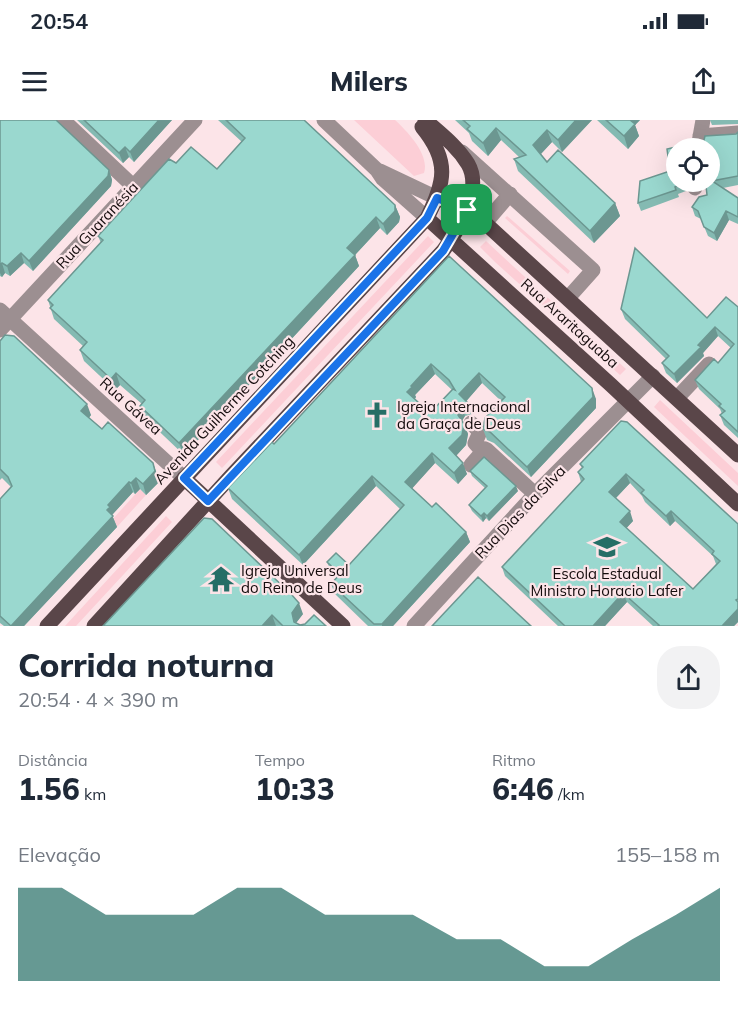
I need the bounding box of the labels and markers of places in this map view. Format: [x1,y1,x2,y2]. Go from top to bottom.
pin [441,184,492,235]
place label: Igreja Internacional da Graça de Deus [397,397,530,433]
church icon: Igreja Internacional da Graça de Deus [362,400,392,430]
school or university icon: Escola Estadual Ministro Horacio Lafer [592,532,622,562]
place label: Igreja Universal do Reino de Deus [241,561,362,597]
temple icon: Igreja Universal do Reino de Deus [206,564,236,594]
place label: Escola Estadual Ministro Horacio Lafer [531,564,684,600]

